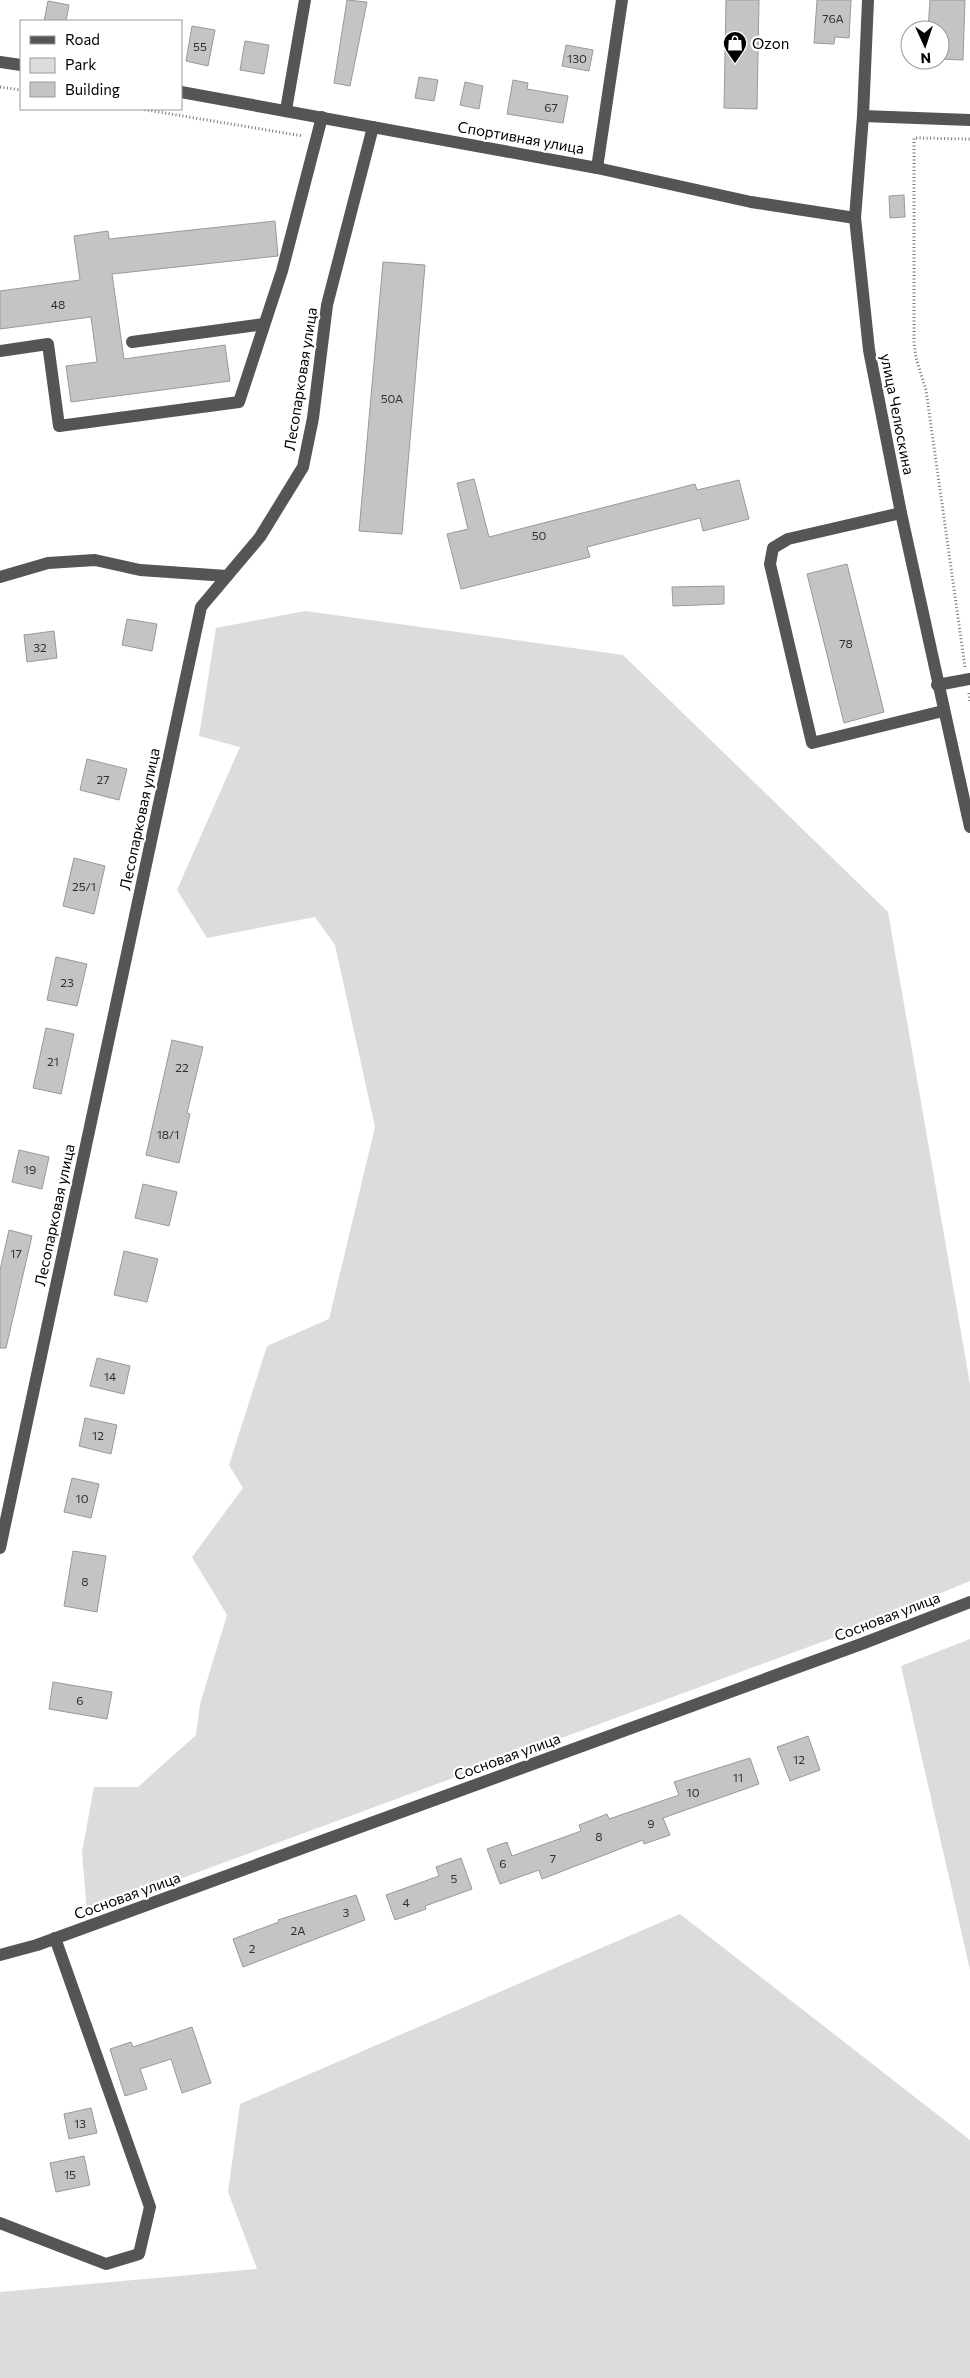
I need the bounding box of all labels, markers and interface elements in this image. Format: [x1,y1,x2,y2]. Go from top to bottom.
house number: 76А [822,11,844,25]
legend [20,20,182,110]
north arrow [900,20,950,70]
text: Road [65,30,100,48]
shop icon: Ozon [722,30,748,64]
place label: Ozon [752,34,789,52]
house number: 55 [193,39,207,53]
text: N [920,50,931,67]
house number: 130 [567,51,587,65]
text: Park [65,55,96,73]
text: Building [65,80,120,98]
house number: 67 [544,100,558,114]
street label: Спортивная улица [456,117,586,157]
house number: 48 [51,297,65,311]
street label: Лесопарковая улица [280,306,320,452]
street label: улица Челюскина [877,352,919,476]
house number: 50А [381,391,403,405]
house number: 50 [532,528,547,542]
house number: 78 [839,636,853,650]
house number: 32 [33,640,47,654]
street label: Лесопарковая улица [115,746,163,892]
house number: 27 [97,772,109,786]
house number: 25/1 [72,879,96,893]
house number: 23 [60,975,74,989]
house number: 21 [47,1054,59,1068]
house number: 22 [175,1060,189,1074]
house number: 18/1 [157,1127,179,1141]
street label: Лесопарковая улица [30,1142,78,1288]
house number: 19 [24,1162,36,1176]
house number: 17 [10,1246,22,1260]
house number: 14 [104,1369,116,1383]
house number: 12 [92,1428,104,1442]
house number: 10 [76,1491,89,1505]
house number: 8 [81,1574,89,1588]
street label: Сосновая улица [832,1588,942,1644]
house number: 6 [76,1693,84,1707]
street label: Сосновая улица [451,1728,563,1784]
house number: 12 [793,1752,805,1766]
house number: 11 [733,1770,743,1784]
house number: 10 [687,1785,700,1799]
house number: 9 [647,1816,655,1830]
house number: 8 [595,1829,603,1843]
house number: 7 [550,1851,556,1865]
house number: 6 [499,1856,507,1870]
street label: Сосновая улица [71,1867,183,1923]
house number: 5 [451,1871,458,1885]
house number: 4 [402,1895,410,1909]
house number: 3 [343,1905,350,1919]
house number: 2А [291,1923,305,1937]
house number: 2 [249,1941,256,1955]
house number: 13 [74,2116,86,2130]
house number: 15 [64,2167,76,2181]

